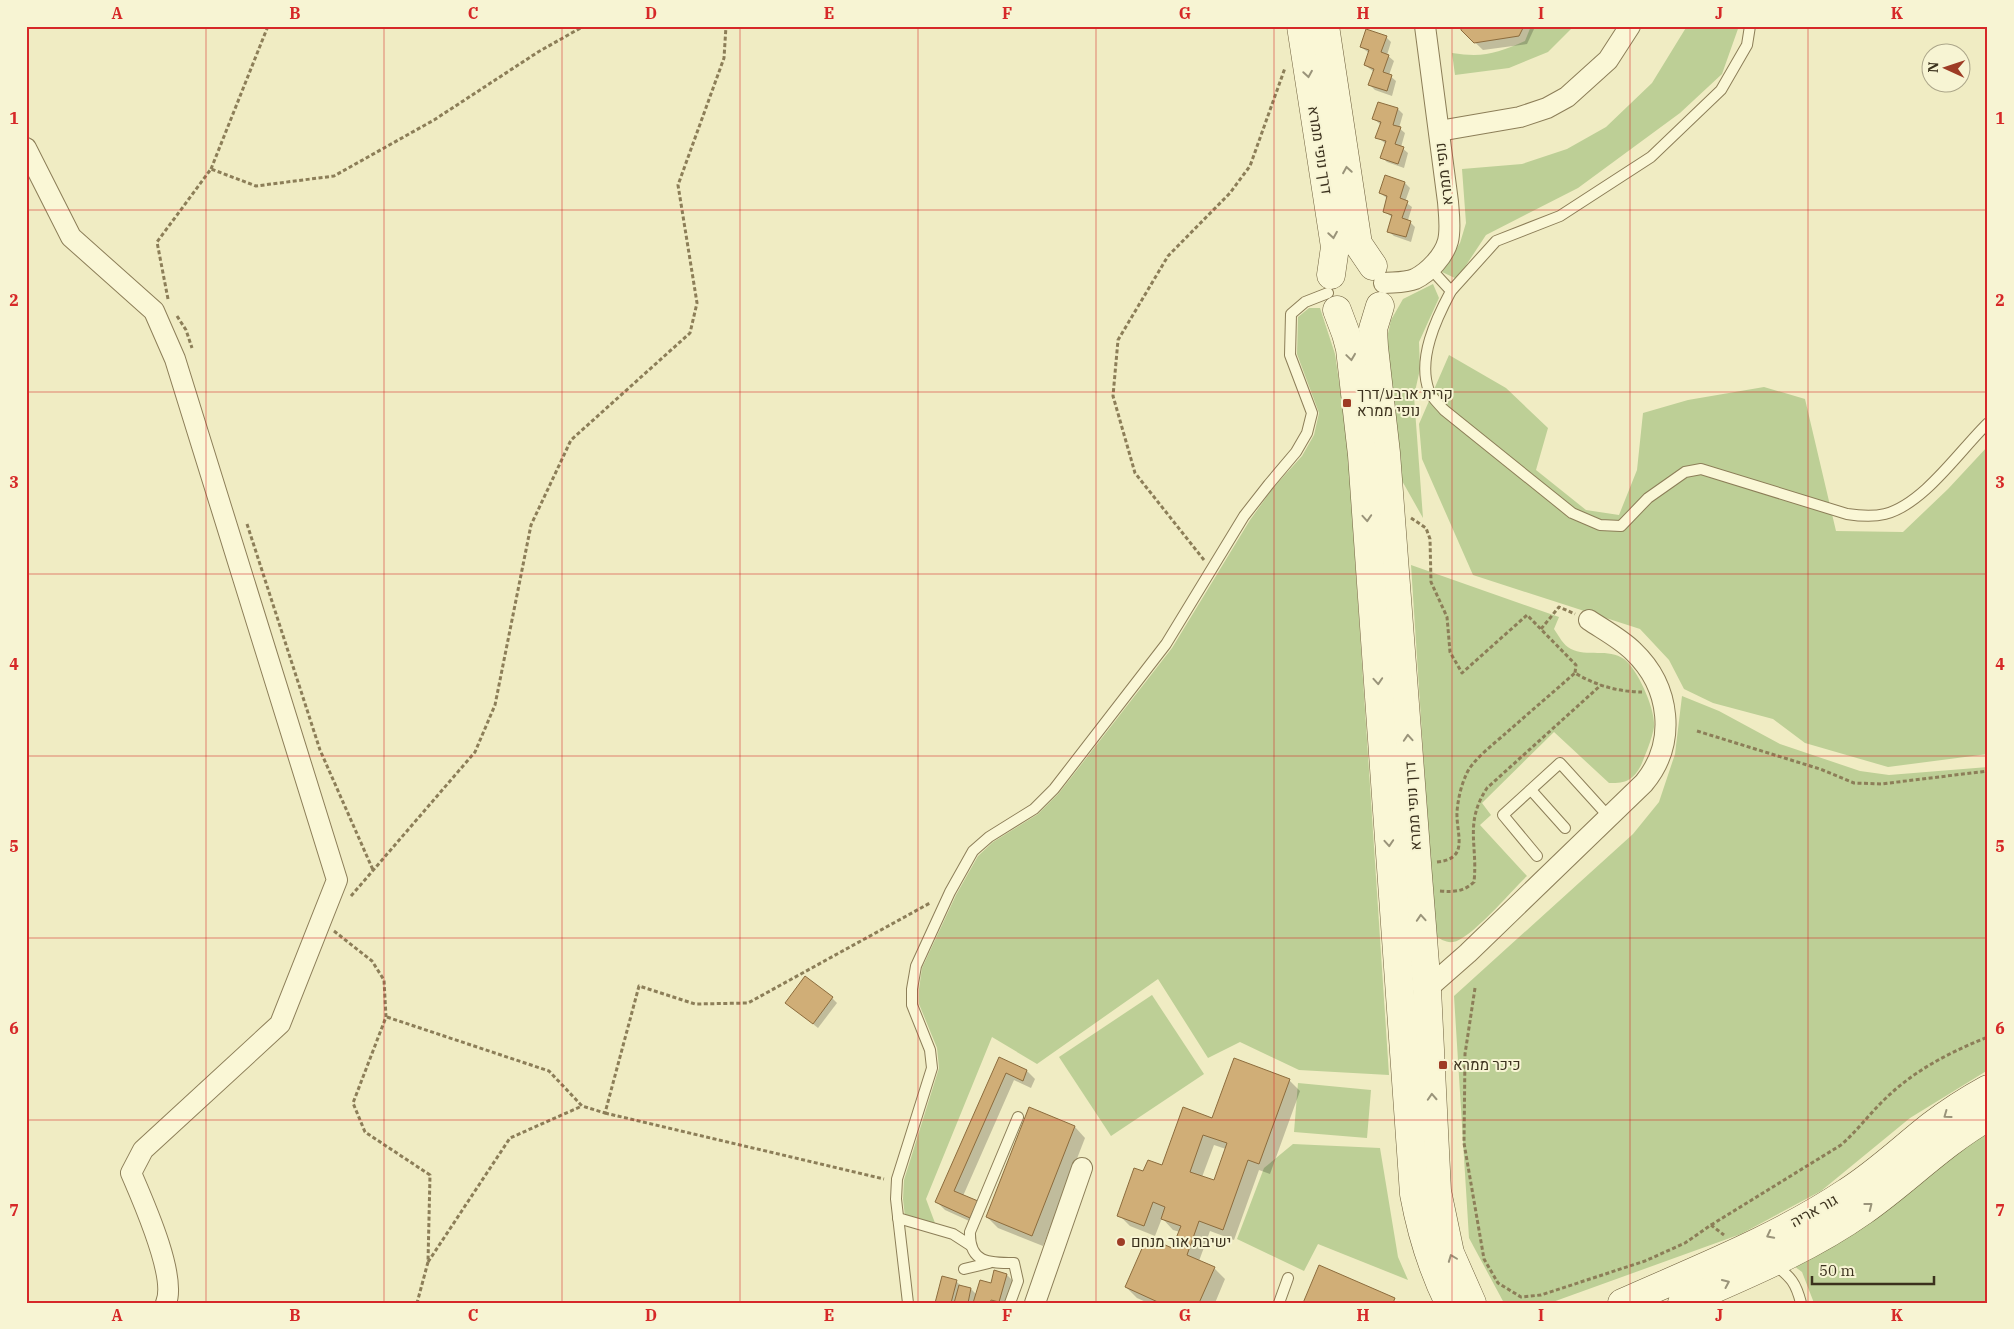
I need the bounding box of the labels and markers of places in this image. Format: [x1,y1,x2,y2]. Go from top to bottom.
place label: קרית ארבע/דרך נופי ממרא [1357,384,1453,420]
marker: קרית ארבע/דרך נופי ממרא [1341,397,1353,409]
place label: כיכר ממרא [1453,1055,1521,1074]
marker: כיכר ממרא [1437,1059,1449,1071]
place label: ישיבת אור מנחם [1131,1232,1231,1251]
marker: ישיבת אור מנחם [1115,1236,1127,1248]

